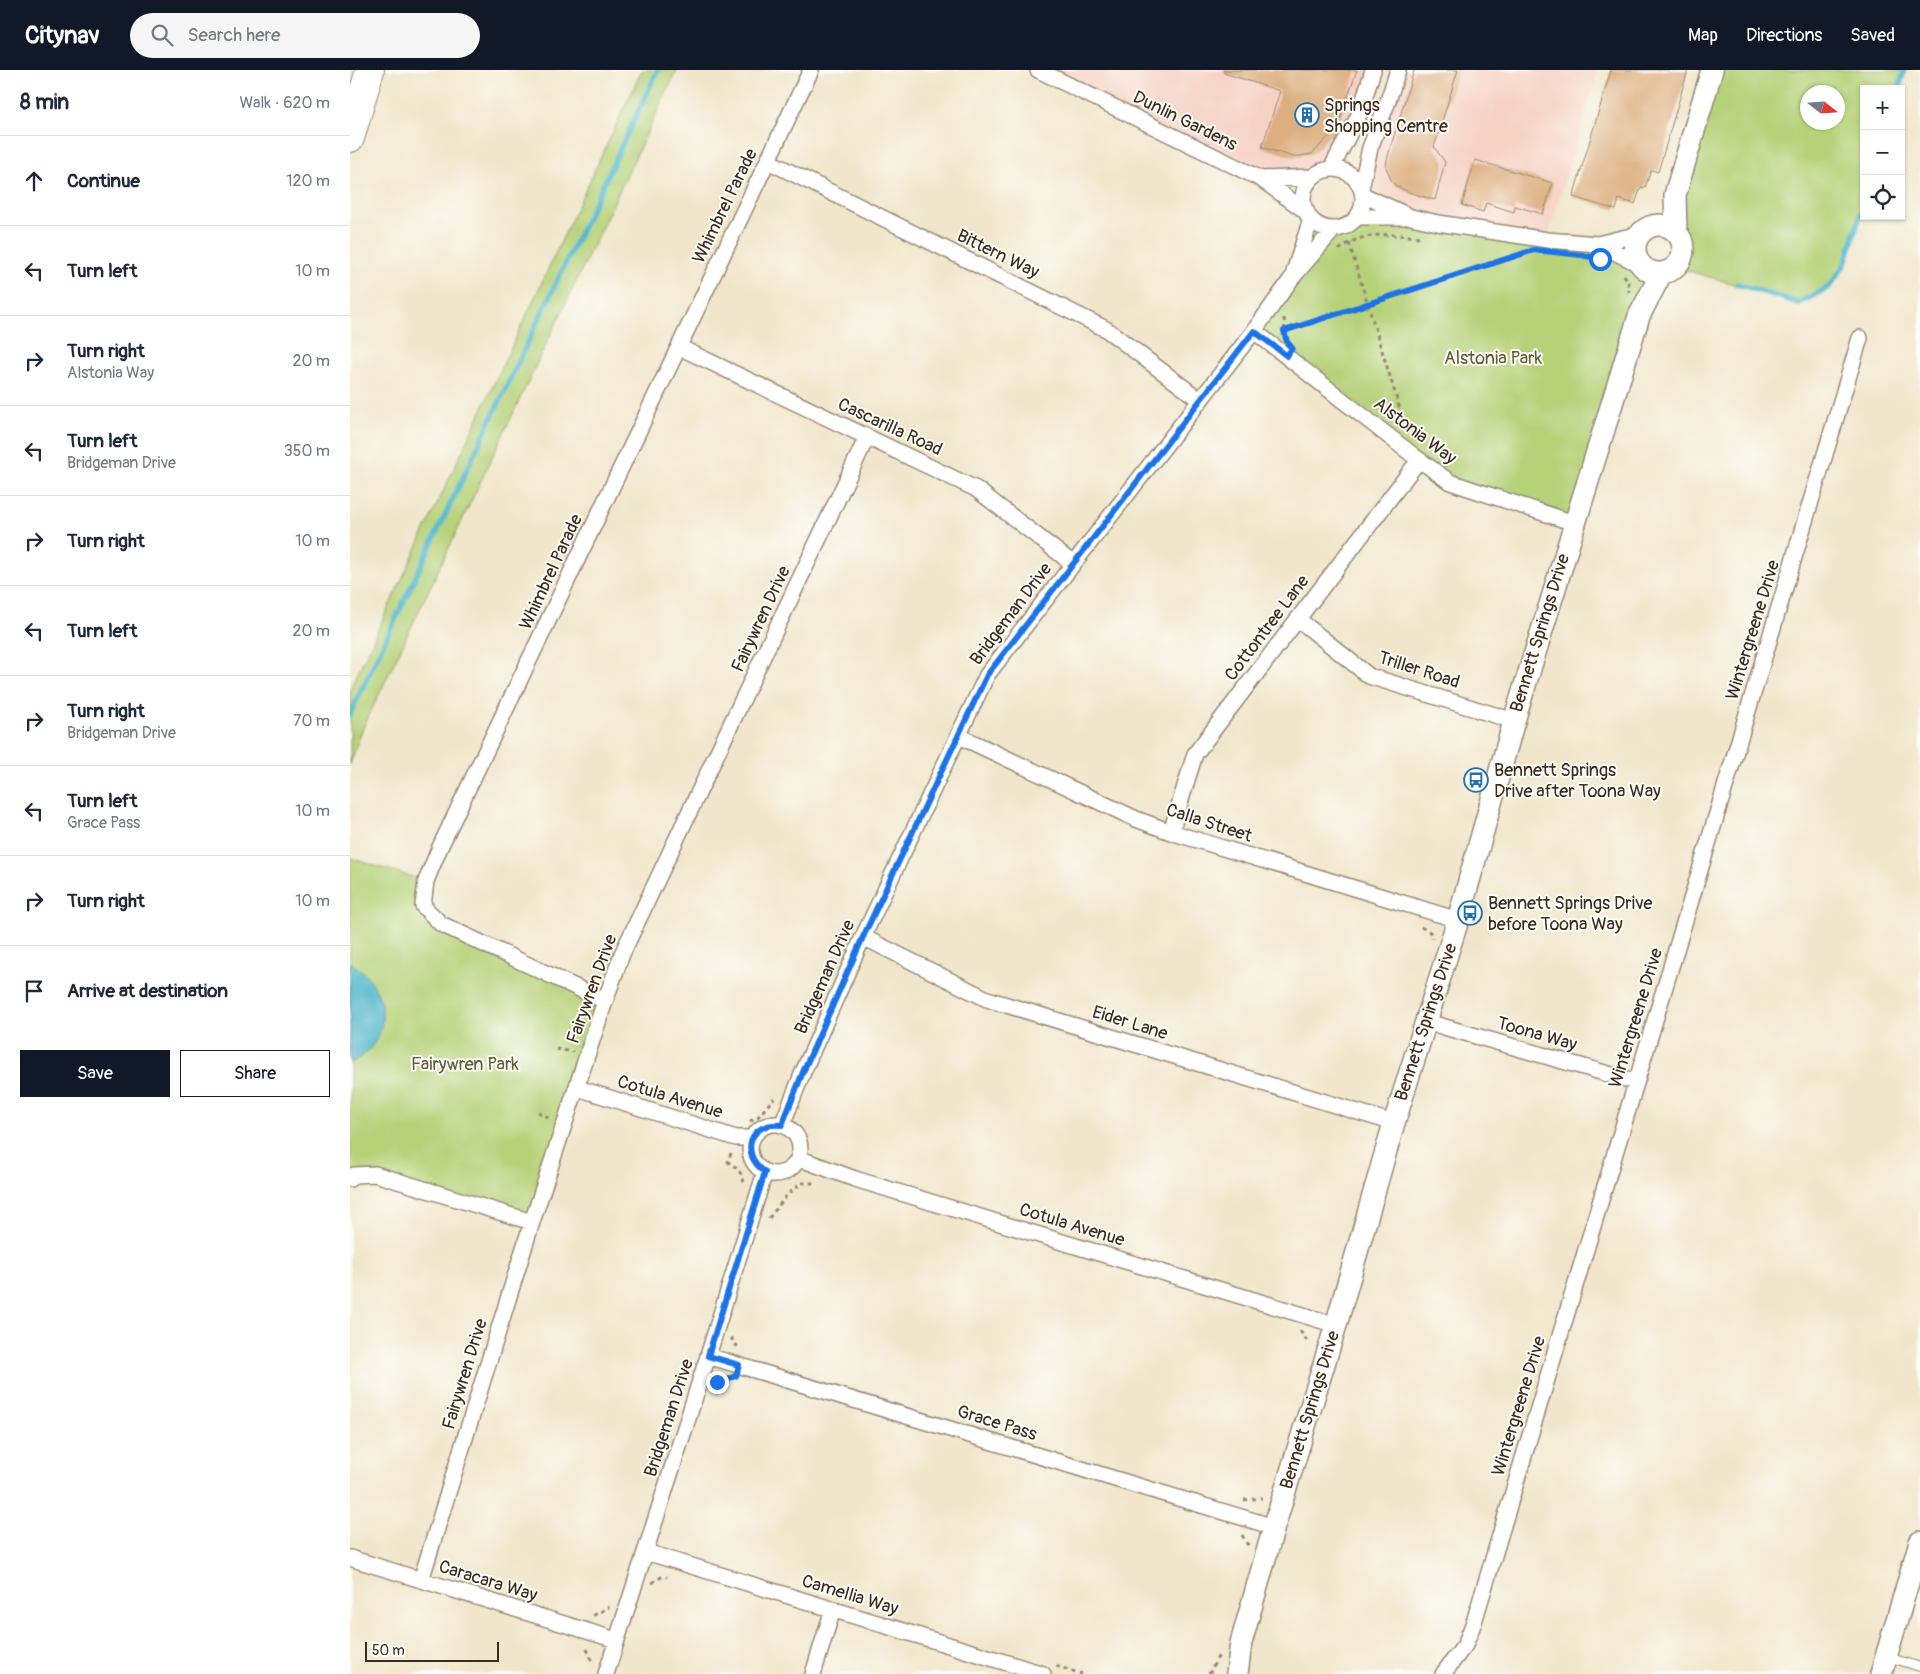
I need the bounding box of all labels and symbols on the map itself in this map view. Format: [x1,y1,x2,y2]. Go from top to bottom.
north arrow [1800,85,1845,130]
street label: Dunlin Gardens [1129,86,1241,156]
place label: Springs Shopping Centre [1324,94,1448,138]
building icon: Springs Shopping Centre [1294,102,1320,128]
street label: Whimbrel Parade [687,145,763,267]
street label: Bittern Way [953,224,1043,284]
route start [1589,248,1612,271]
park label: Alstonia Park [1444,347,1542,370]
street label: Alstonia Way [1369,392,1461,470]
street label: Cascarilla Road [834,393,946,461]
street label: Whimbrel Parade [514,510,588,633]
street label: Bennett Springs Drive [1505,551,1575,715]
street label: Wintergreene Drive [1721,557,1785,703]
street label: Bridgeman Drive [965,558,1057,670]
street label: Fairywren Drive [726,562,796,676]
street label: Cottontree Lane [1220,570,1314,686]
street label: Triller Road [1375,646,1463,694]
place label: Bennett Springs Drive after Toona Way [1494,759,1661,803]
bus stop icon: Bennett Springs Drive after Toona Way [1463,767,1489,793]
street label: Calla Street [1163,798,1256,848]
place label: Bennett Springs Drive before Toona Way [1488,892,1653,936]
bus stop icon: Bennett Springs Drive before Toona Way [1457,900,1483,926]
street label: Bridgeman Drive [790,916,860,1038]
street label: Fairywren Drive [562,931,622,1047]
street label: Bennett Springs Drive [1390,940,1462,1104]
street label: Wintergreene Drive [1604,945,1668,1091]
street label: Eider Lane [1089,1001,1171,1045]
street label: Toona Way [1494,1012,1580,1056]
park label: Fairywren Park [411,1053,519,1076]
street label: Cotula Avenue [615,1070,726,1124]
street label: Cotula Avenue [1017,1198,1128,1252]
street label: Fairywren Drive [437,1316,493,1432]
street label: Bennett Springs Drive [1275,1328,1345,1492]
street label: Wintergreene Drive [1487,1333,1551,1479]
street label: Bridgeman Drive [639,1356,699,1480]
route end [706,1371,729,1394]
street label: Grace Pass [954,1400,1040,1446]
street label: Caracara Way [436,1555,540,1607]
street label: Camellia Way [799,1569,901,1621]
scale bar [365,1639,499,1662]

